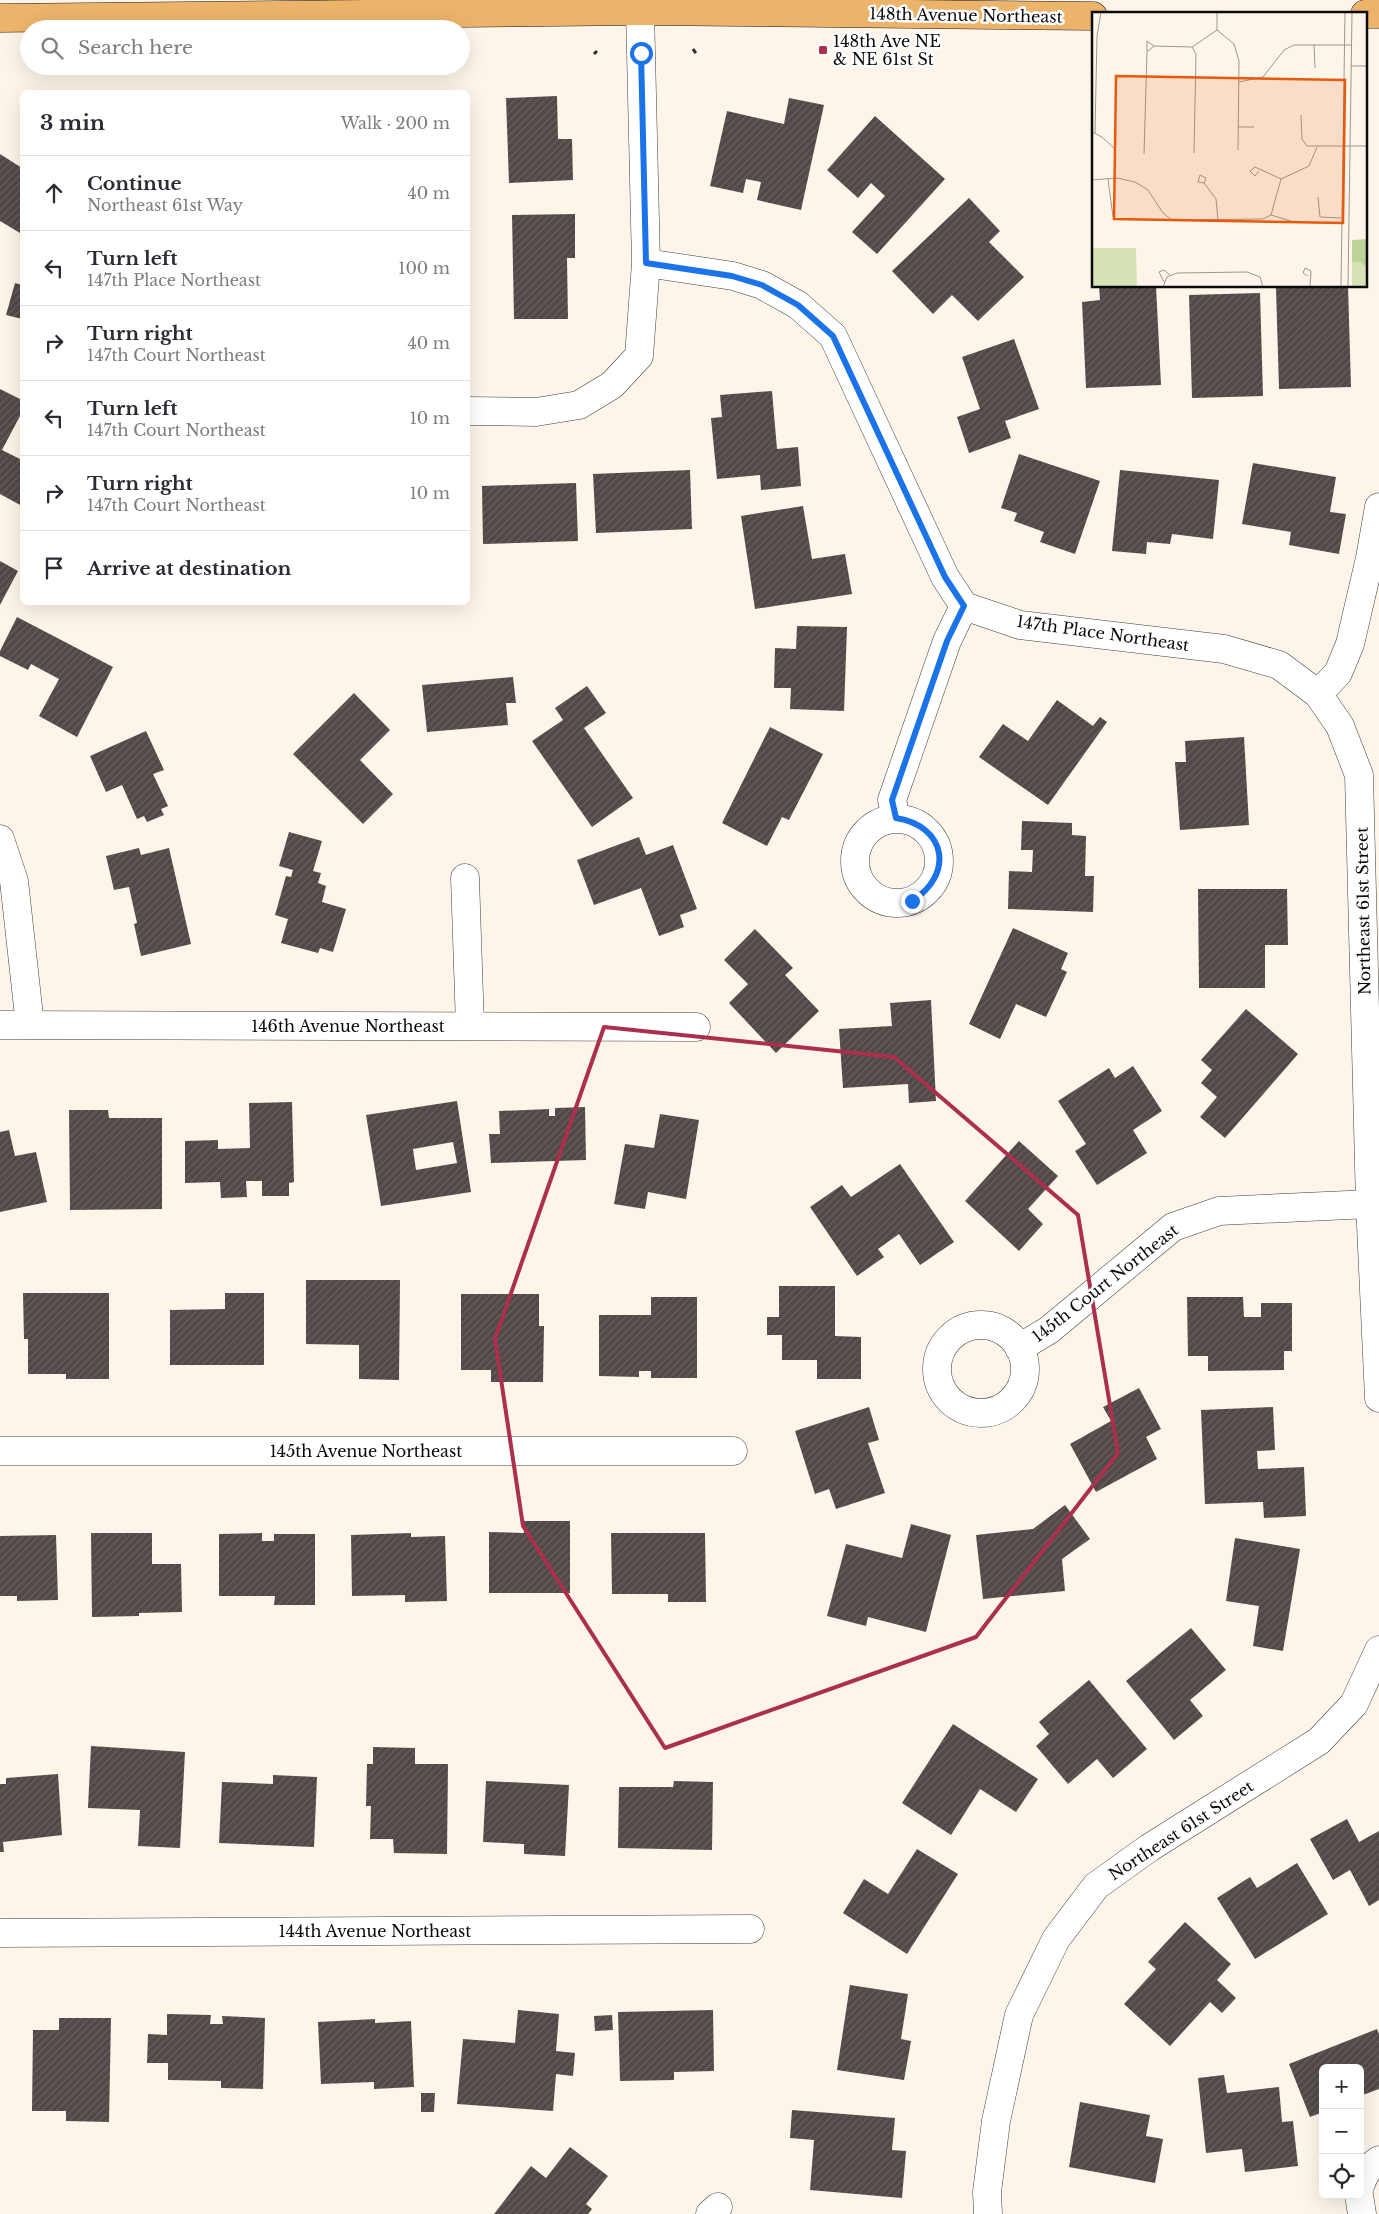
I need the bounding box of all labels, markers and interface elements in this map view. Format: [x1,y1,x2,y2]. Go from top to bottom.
street label: 148th Avenue Northeast [869,3,1063,27]
inset map [1092,12,1366,288]
search box [20,20,470,75]
place label: 148th Ave NE & NE 61st St [833,31,941,69]
icon: search [38,34,66,62]
text: Search here [78,36,193,59]
route start [630,42,653,65]
marker: 148th Ave NE & NE 61st St [817,44,829,56]
text: 3 min [40,110,105,136]
text: Walk · 200 m [341,113,450,133]
text: Continue [87,172,182,195]
icon: ahead [40,179,68,207]
text: 40 m [407,183,450,203]
text: Northeast 61st Way [87,195,243,215]
text: Turn left [87,247,178,270]
icon: left [40,254,68,282]
text: 100 m [398,258,450,278]
text: 147th Place Northeast [87,270,261,290]
text: Turn right [87,322,193,345]
icon: right [40,329,68,357]
text: 40 m [407,333,450,353]
text: 147th Court Northeast [87,345,266,365]
text: Turn left [87,397,178,420]
icon: left [40,404,68,432]
text: 10 m [410,408,450,428]
text: 147th Court Northeast [87,420,266,440]
text: Turn right [87,472,193,495]
icon: right [40,479,68,507]
text: 10 m [410,483,450,503]
text: 147th Court Northeast [87,495,266,515]
icon: arrive [40,554,68,582]
text: Arrive at destination [87,557,291,580]
street label: 147th Place Northeast [1015,611,1191,655]
street label: Northeast 61st Street [1352,827,1374,995]
route end [901,890,924,913]
street label: 146th Avenue Northeast [251,1016,445,1036]
street label: 145th Court Northeast [1028,1220,1182,1346]
street label: 145th Avenue Northeast [270,1441,462,1461]
street label: Northeast 61st Street [1105,1776,1257,1884]
street label: 144th Avenue Northeast [279,1921,471,1941]
map controls [1319,2064,1364,2199]
button: + [1319,2064,1364,2109]
button: − [1319,2109,1364,2154]
button: locate [1319,2154,1364,2199]

